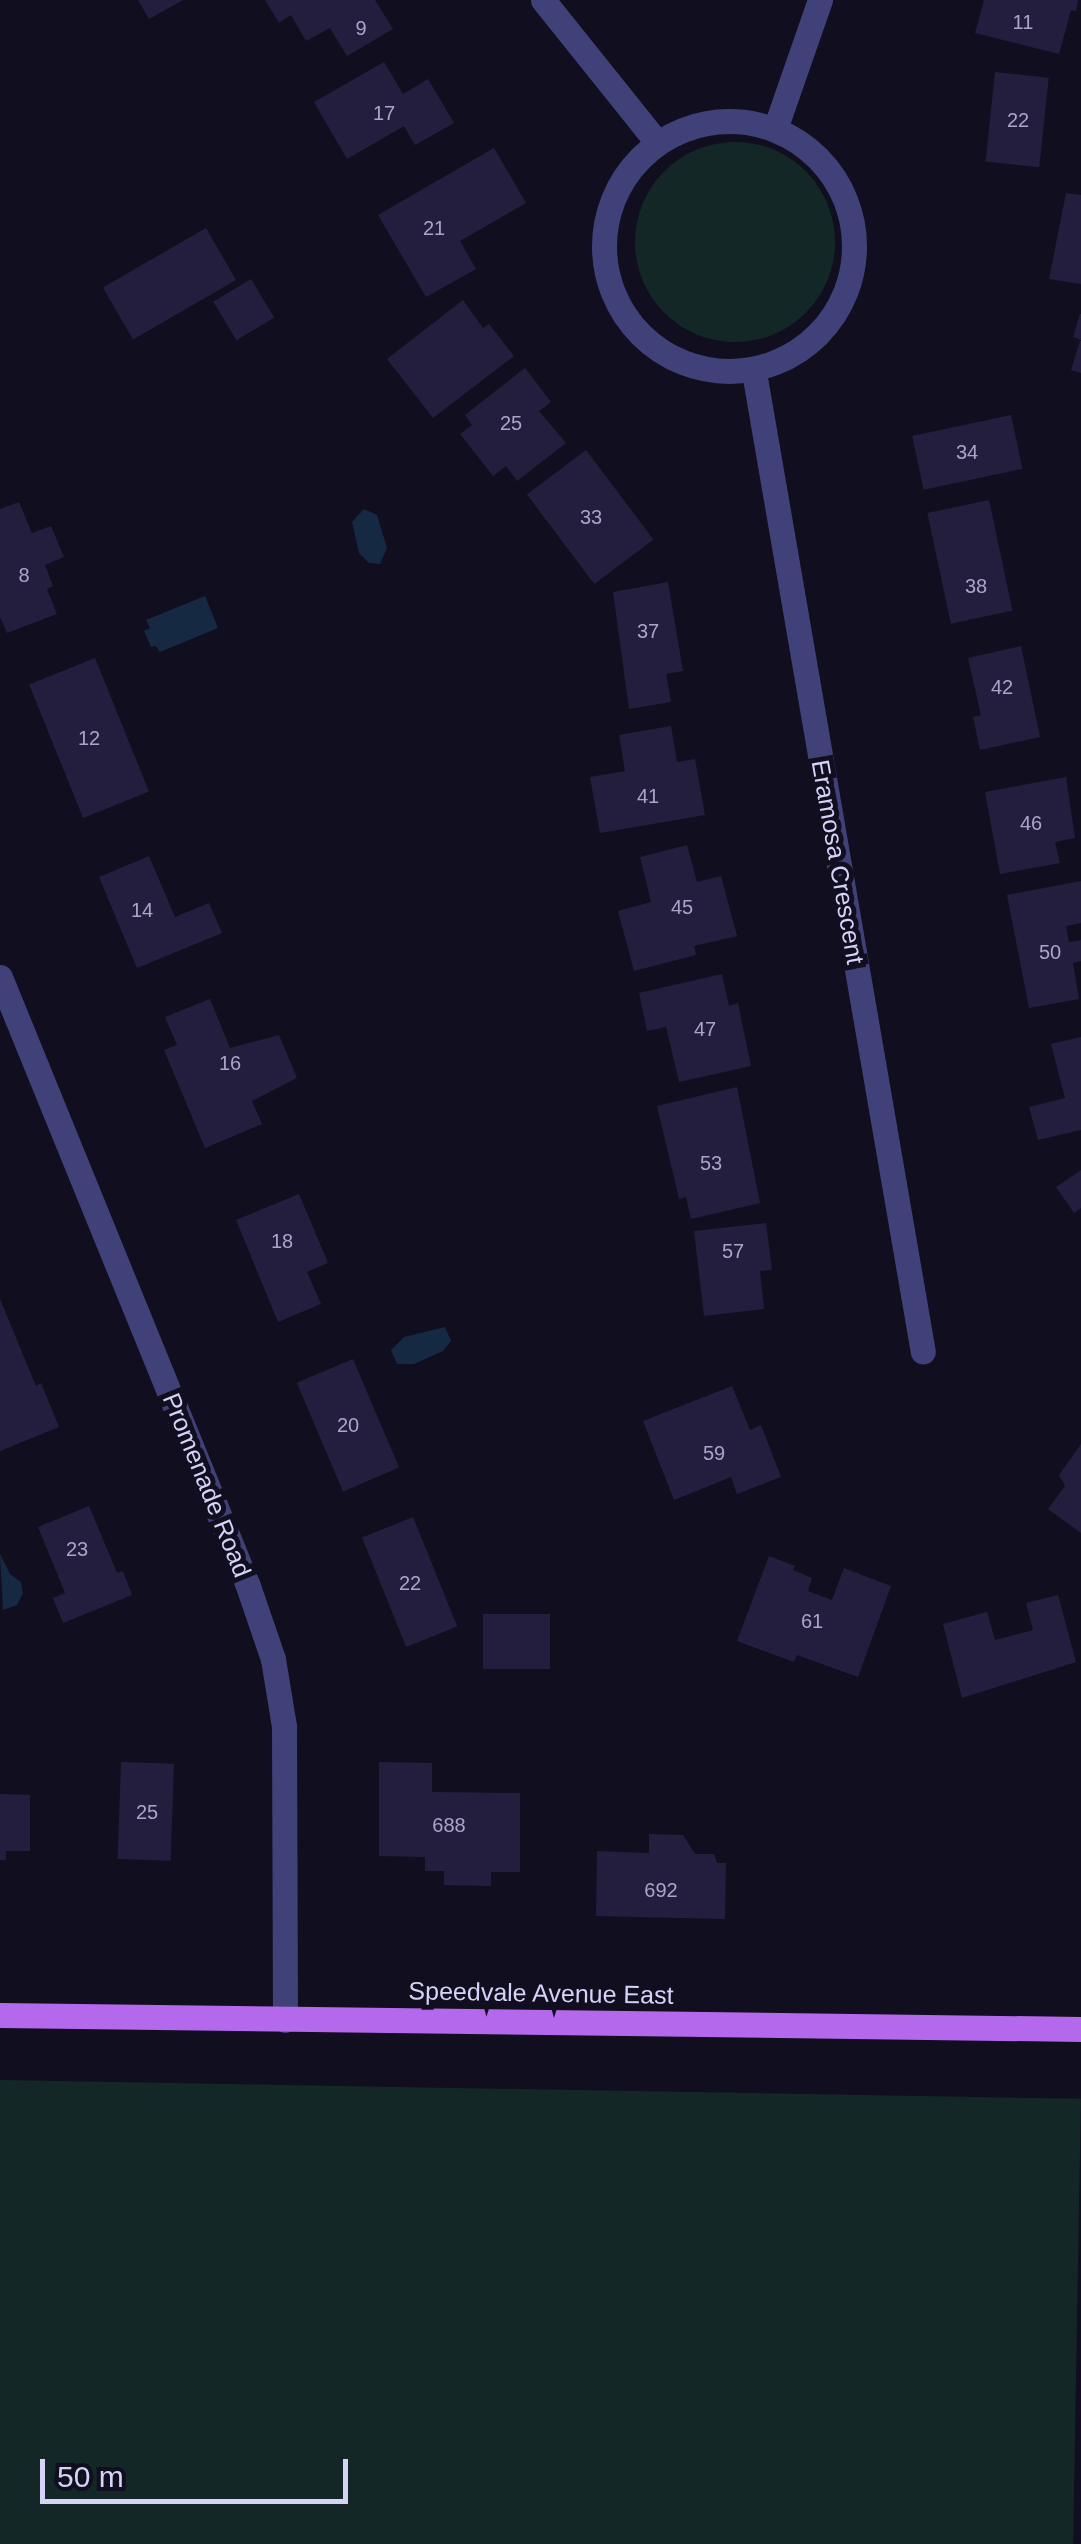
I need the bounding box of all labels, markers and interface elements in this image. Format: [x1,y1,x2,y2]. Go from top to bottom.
house number: 11 [1013,10,1033,34]
house number: 9 [355,16,367,40]
house number: 17 [373,101,395,125]
house number: 22 [1007,108,1029,132]
house number: 21 [423,216,445,240]
house number: 25 [500,411,522,435]
house number: 34 [956,440,978,464]
house number: 33 [580,505,602,529]
house number: 8 [18,563,30,587]
house number: 38 [965,574,987,598]
house number: 37 [637,619,659,643]
house number: 42 [991,675,1013,699]
house number: 12 [78,726,100,750]
street label: Eramosa Crescent [805,757,871,967]
house number: 41 [637,784,659,808]
house number: 46 [1020,811,1042,835]
house number: 45 [671,895,693,919]
house number: 14 [131,898,153,922]
house number: 50 [1039,940,1061,964]
house number: 47 [694,1017,716,1041]
house number: 16 [219,1051,241,1075]
house number: 53 [700,1151,722,1175]
house number: 18 [271,1229,293,1253]
house number: 57 [722,1239,744,1263]
street label: Promenade Road [156,1389,258,1581]
house number: 20 [337,1413,359,1437]
house number: 59 [703,1441,725,1465]
house number: 23 [66,1537,88,1561]
house number: 22 [399,1571,421,1595]
house number: 61 [801,1609,823,1633]
house number: 25 [136,1800,158,1824]
house number: 688 [432,1813,466,1837]
house number: 692 [644,1878,678,1902]
street label: Speedvale Avenue East [408,1976,674,2010]
scale bar [45,2439,352,2501]
text: 50 m [57,2460,124,2493]

